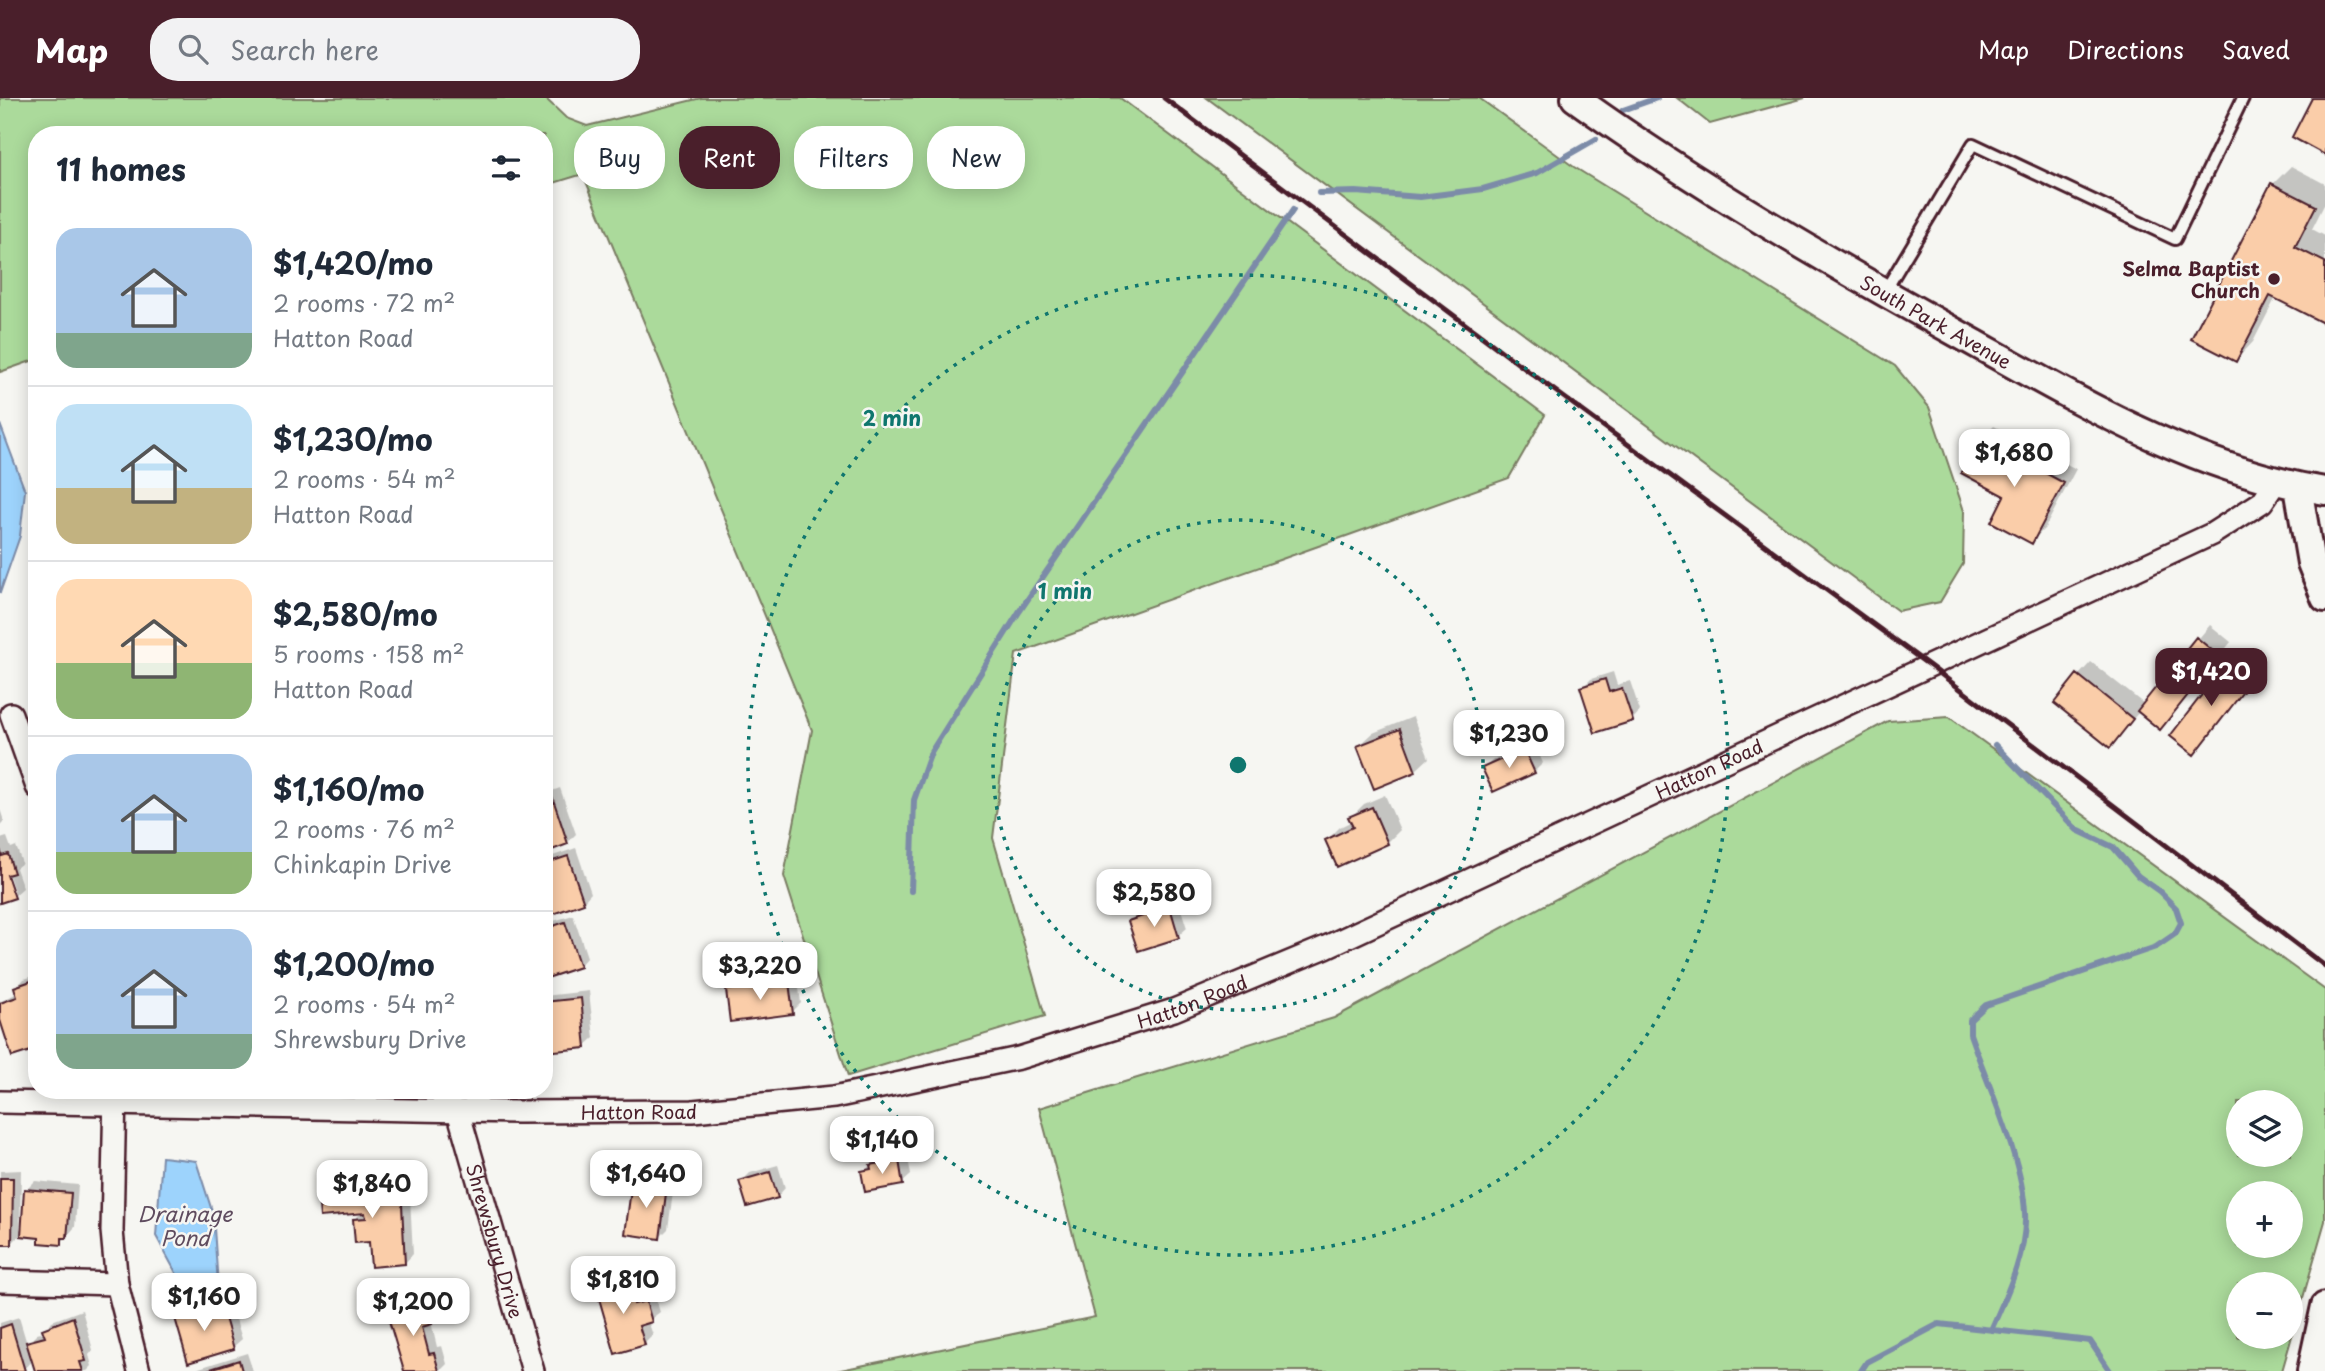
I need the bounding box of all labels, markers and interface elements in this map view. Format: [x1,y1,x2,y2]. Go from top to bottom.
search box [150,18,640,81]
text: Map [35,24,108,74]
icon: search [174,30,212,68]
text: Search here [230,30,379,69]
text: Map [1978,31,2029,67]
text: Directions [2067,31,2184,67]
text: Saved [2222,31,2290,67]
chip: Buy [574,126,665,189]
chip: Rent [679,126,780,189]
chip: Filters [794,126,913,189]
chip: New [927,126,1025,189]
text: 11 homes [56,146,186,191]
icon: filters [487,149,525,187]
text: $1,420/mo [273,240,433,285]
place label: Selma Baptist Church [2122,254,2260,304]
icon: home [112,256,196,340]
street label: South Park Avenue [1855,268,2017,375]
marker: Selma Baptist Church [2266,271,2282,287]
text: 2 rooms · 72 m² [273,285,455,320]
text: Hatton Road [273,320,414,355]
text: 2 min [863,401,921,433]
text: $1,230/mo [273,416,433,461]
pin: $1,680 [1957,430,2071,489]
icon: home [112,432,196,516]
text: $1,680 [1975,434,2053,469]
text: 2 rooms · 54 m² [273,461,456,496]
text: Hatton Road [273,496,414,531]
text: 1 min [1038,574,1092,606]
text: $2,580/mo [273,591,438,636]
icon: home [112,607,196,691]
text: 5 rooms · 158 m² [273,636,465,671]
pin: $1,420 [2154,648,2268,708]
text: $1,420 [2171,653,2251,688]
text: Hatton Road [273,671,414,706]
pin: $1,230 [1452,710,1566,770]
text: $1,230 [1469,715,1549,750]
street label: Hatton Road [1650,731,1767,806]
centre of rings [1226,753,1250,777]
text: $1,160/mo [273,766,424,811]
icon: home [112,782,196,866]
text: 2 rooms · 76 m² [273,811,455,846]
text: Chinkapin Drive [273,846,452,881]
pin: $2,580 [1097,870,1211,929]
text: $2,580 [1112,874,1196,909]
text: $1,200/mo [273,941,435,986]
pin: $3,220 [703,942,817,1002]
text: $3,220 [718,947,802,982]
icon: home [112,957,196,1041]
street label: Hatton Road [1133,967,1251,1035]
text: 2 rooms · 54 m² [273,986,456,1021]
text: Shrewsbury Drive [273,1021,466,1056]
map controls [2226,1090,2303,1349]
button: layers [2226,1090,2303,1167]
street label: Hatton Road [581,1097,697,1126]
pin: $1,140 [825,1116,939,1176]
text: $1,140 [846,1121,918,1156]
pin: $1,640 [589,1150,703,1210]
text: $1,640 [606,1155,686,1190]
pin: $1,840 [315,1160,429,1220]
street label: Shrewsbury Drive [460,1160,531,1321]
text: $1,840 [333,1165,411,1200]
button: + [2226,1181,2303,1258]
water label: Drainage Pond [138,1197,234,1253]
pin: $1,810 [566,1256,680,1316]
text: $1,810 [587,1261,659,1296]
button: − [2226,1272,2303,1349]
pin: $1,160 [147,1274,261,1333]
text: $1,160 [168,1278,240,1313]
pin: $1,200 [356,1278,470,1338]
text: $1,200 [373,1283,453,1318]

